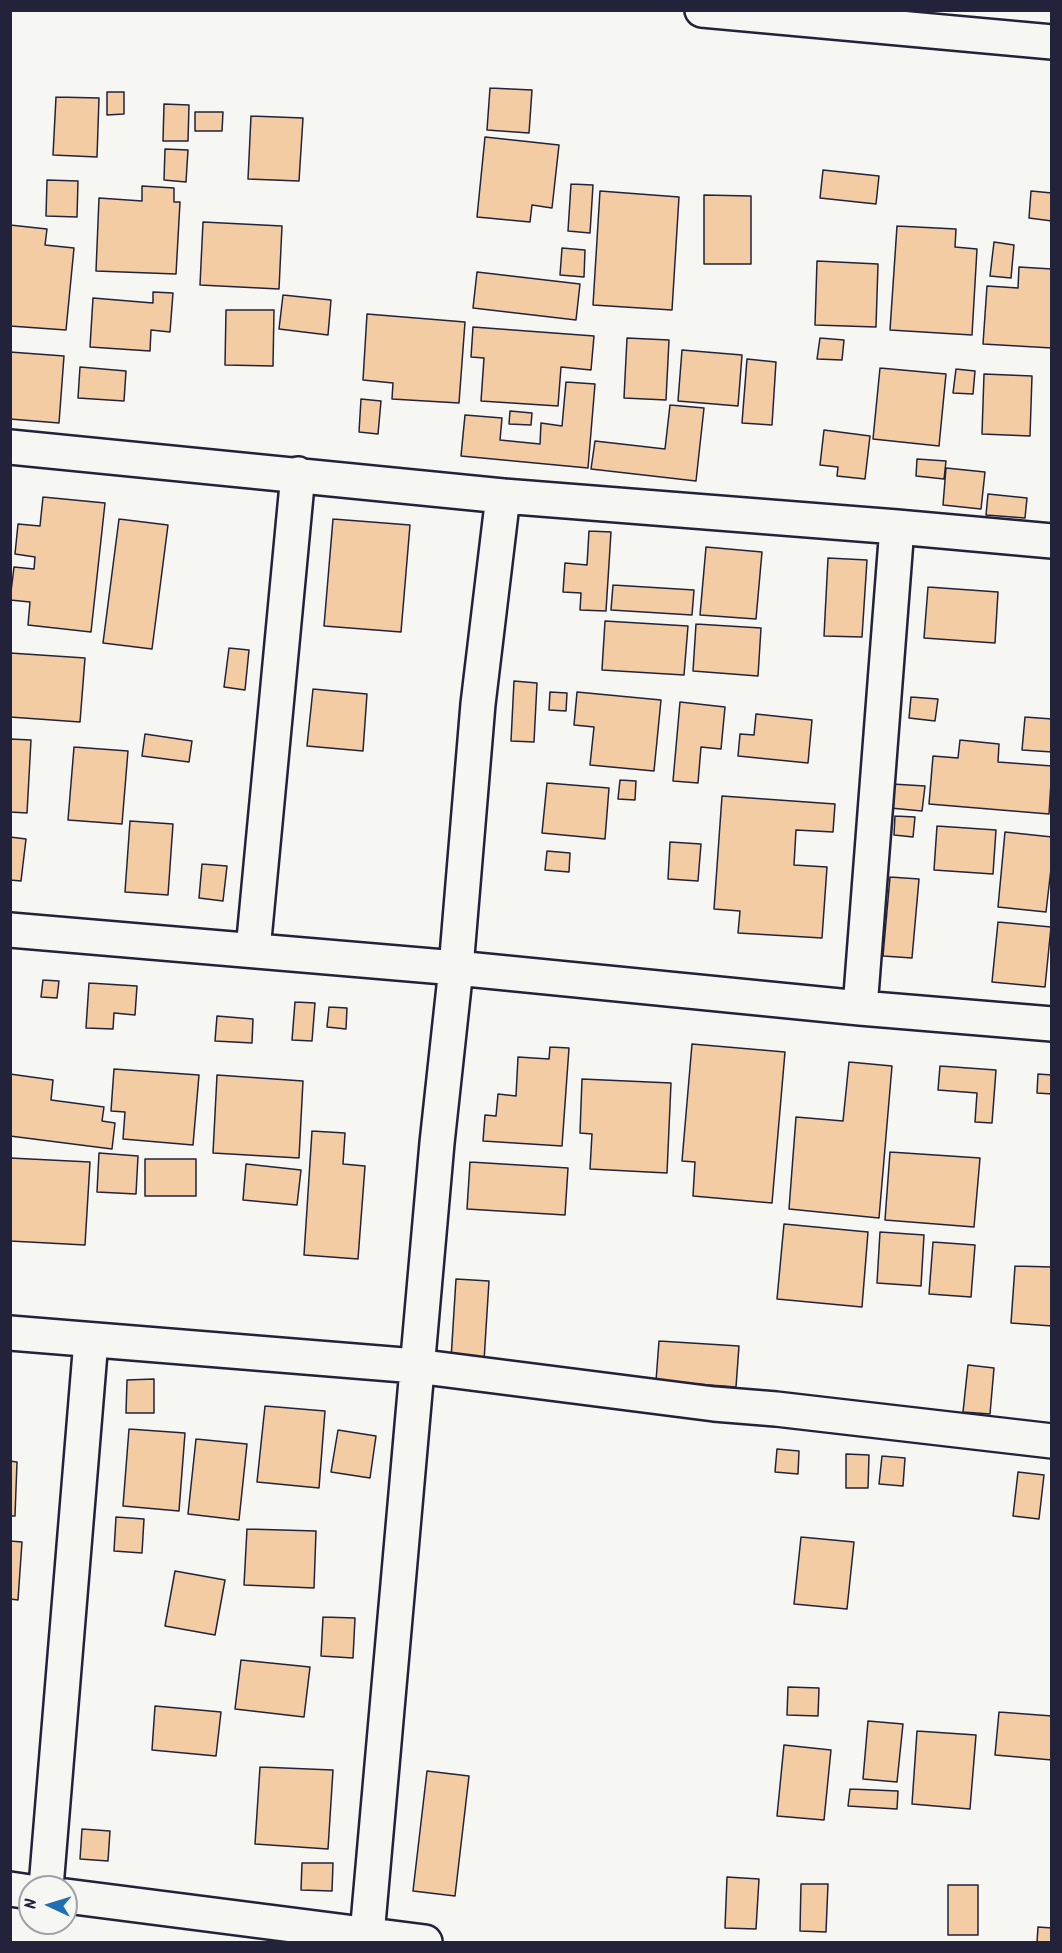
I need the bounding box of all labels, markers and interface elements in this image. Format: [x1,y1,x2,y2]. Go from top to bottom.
north arrow [18,1875,78,1935]
text: N [19,1898,44,1910]

